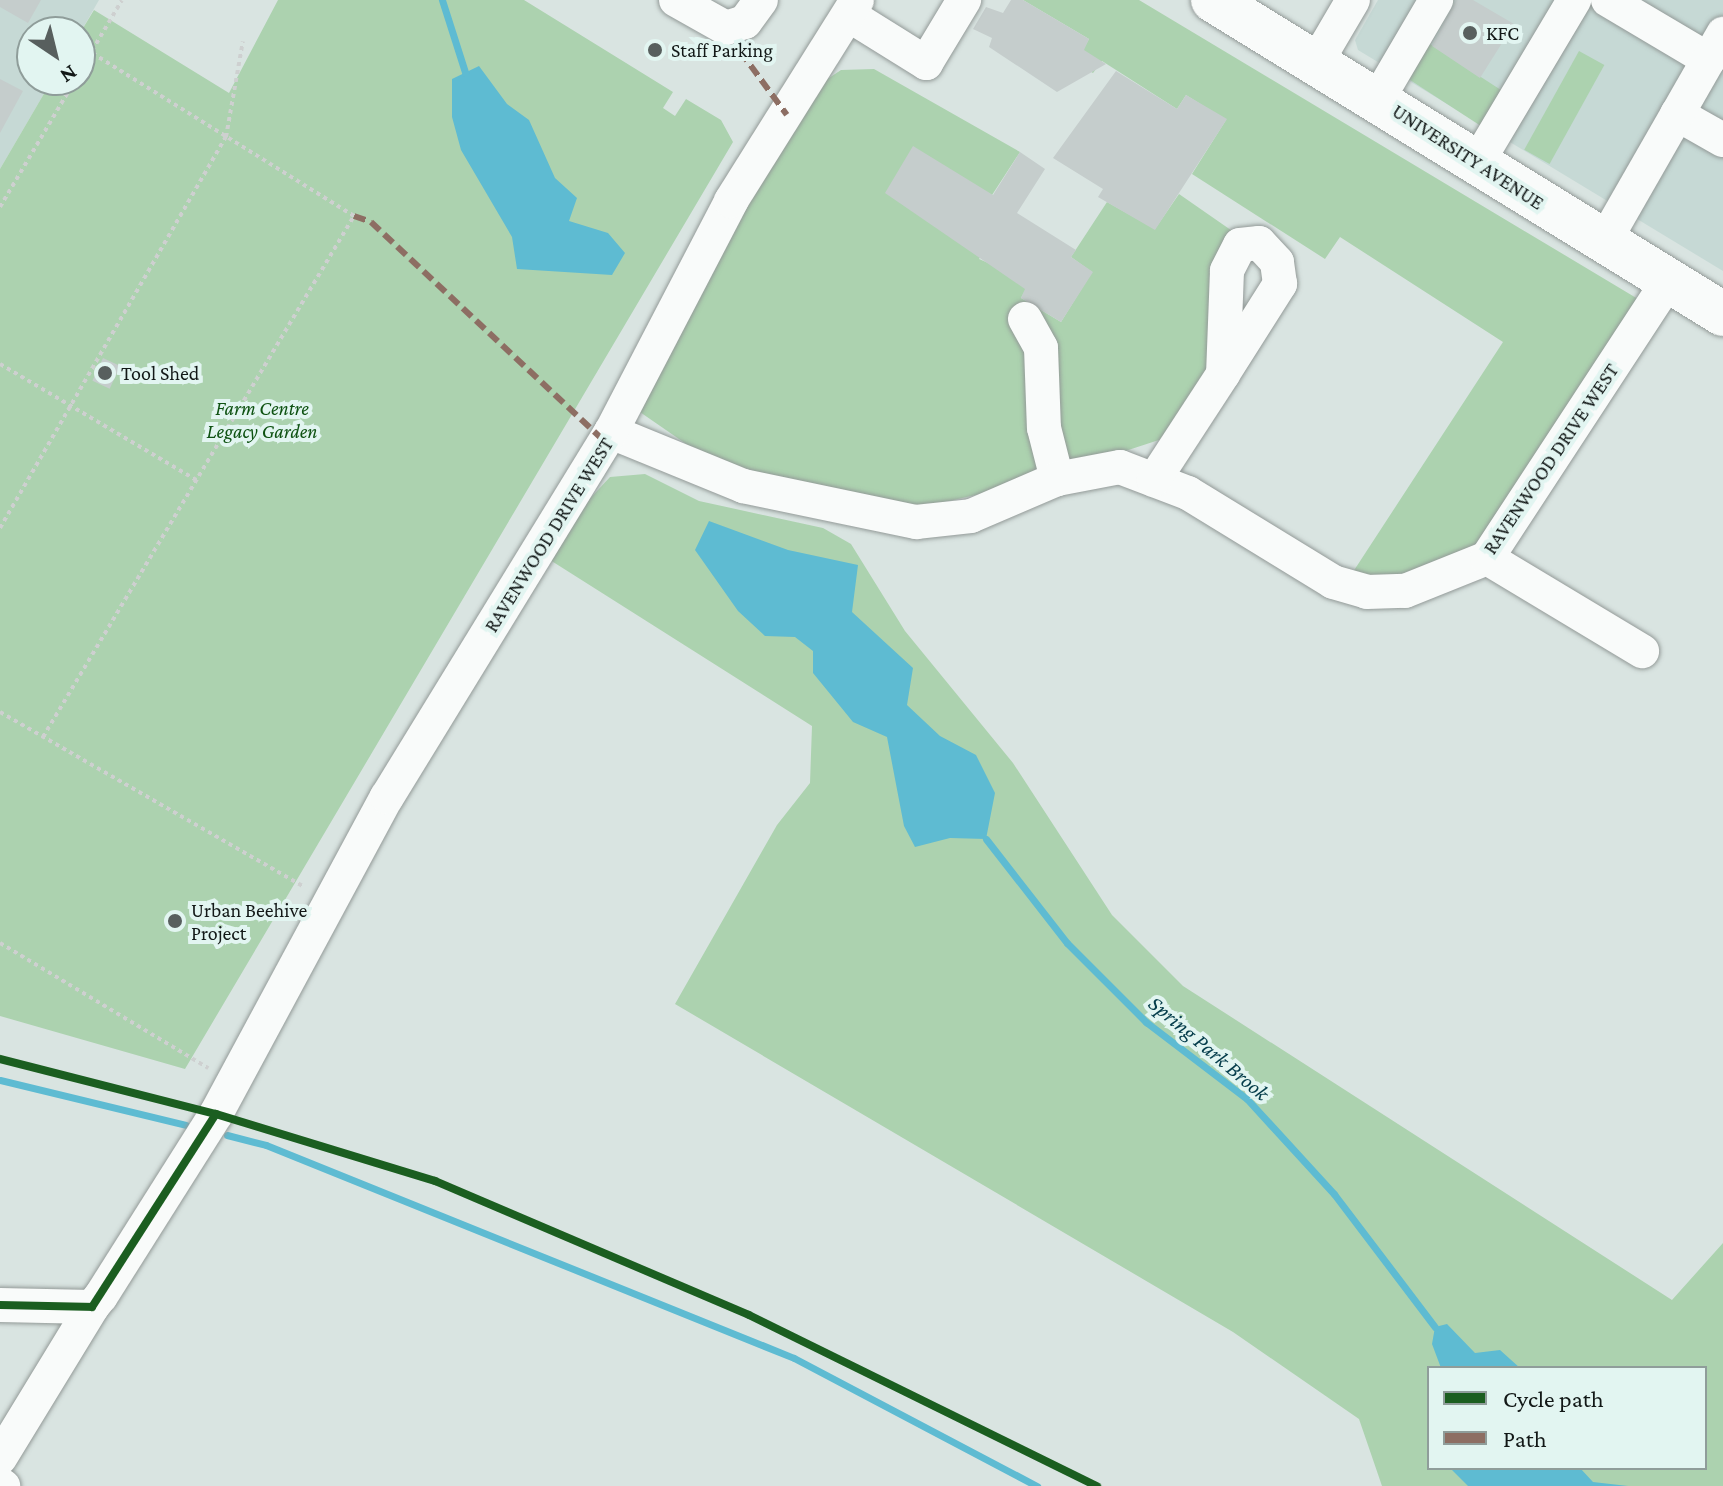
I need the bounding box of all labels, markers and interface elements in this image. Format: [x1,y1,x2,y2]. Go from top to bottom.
north arrow [16,16,96,96]
place label: KFC [1486,21,1519,45]
marker: KFC [1461,24,1479,42]
place label: Staff Parking [671,38,773,62]
marker: Staff Parking [646,41,664,59]
text: N [56,60,82,89]
street label: UNIVERSITY AVENUE [1388,99,1548,215]
street label: RAVENWOOD DRIVE WEST [1478,359,1624,559]
place label: Tool Shed [121,361,199,385]
marker: Tool Shed [96,364,114,382]
park label: Farm Centre Legacy Garden [207,397,317,444]
street label: RAVENWOOD DRIVE WEST [479,433,619,637]
place label: Urban Beehive Project [191,898,307,945]
marker: Urban Beehive Project [166,912,184,930]
water label: Spring Park Brook [1143,990,1275,1106]
legend [1427,1366,1707,1470]
text: Cycle path [1503,1385,1604,1412]
text: Path [1503,1425,1547,1452]

